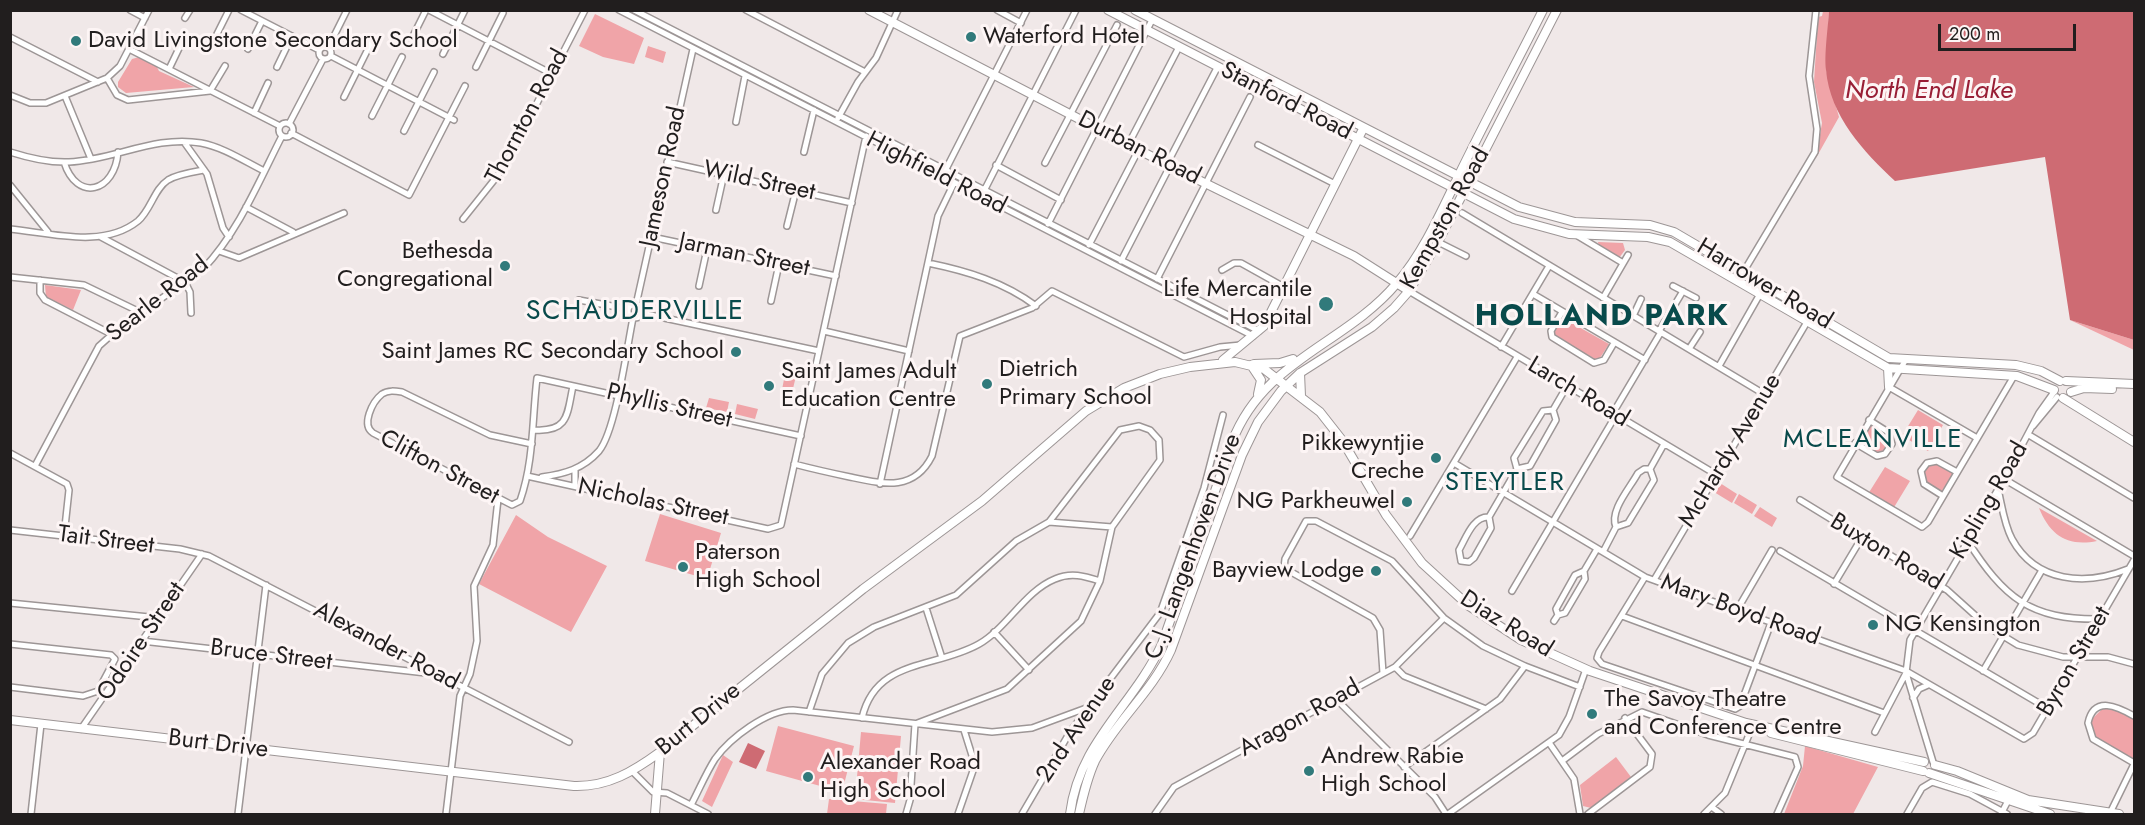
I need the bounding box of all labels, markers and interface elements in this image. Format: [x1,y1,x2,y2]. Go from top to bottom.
scale bar [1941,12,2079,50]
text: 200 m [1949,21,2000,47]
place label: Waterford Hotel [983,23,1145,51]
place label: David Livingstone Secondary School [88,27,458,55]
marker: Waterford Hotel [964,30,978,44]
marker: David Livingstone Secondary School [69,34,83,48]
street label: Thornton Road [481,45,575,189]
street label: Stanford Road [1215,57,1357,147]
water label: North End Lake [1845,76,2013,108]
street label: Jameson Road [635,104,693,250]
street label: Durban Road [1073,106,1205,192]
street label: Highfield Road [861,126,1011,222]
street label: Kempston Road [1395,143,1497,295]
street label: Wild Street [700,156,818,208]
street label: Jarman Street [676,228,812,284]
street label: Harrower Road [1691,233,1837,337]
place label: Bethesda Congregational [337,238,493,294]
street label: Searle Road [101,251,215,349]
marker: Bethesda Congregational [498,259,512,273]
place label: Life Mercantile Hospital [1163,276,1312,332]
marker: Life Mercantile Hospital [1317,295,1335,313]
district label: SCHAUDERVILLE [526,296,744,328]
district label: HOLLAND PARK [1475,300,1729,336]
place label: Saint James RC Secondary School [382,338,724,366]
marker: Saint James RC Secondary School [729,345,743,359]
street label: Larch Road [1522,351,1634,435]
place label: Dietrich Primary School [999,356,1152,412]
place label: Saint James Adult Education Centre [781,358,956,414]
street label: McHardy Avenue [1674,369,1788,533]
marker: Dietrich Primary School [980,377,994,391]
street label: Phyllis Street [604,379,734,435]
marker: Saint James Adult Education Centre [762,379,776,393]
street label: Clifton Street [374,425,504,511]
district label: MCLEANVILLE [1783,425,1963,457]
street label: C.J. Langenhoven Drive [1140,430,1248,664]
place label: Pikkewyntjie Creche [1301,430,1424,486]
street label: Kipling Road [1945,437,2035,565]
marker: Pikkewyntjie Creche [1429,451,1443,465]
district label: STEYTLER [1445,468,1565,500]
street label: Nicholas Street [575,473,731,533]
place label: NG Parkheuwel [1236,488,1395,516]
marker: NG Parkheuwel [1400,495,1414,509]
street label: Buxton Road [1824,508,1948,598]
street label: Tait Street [56,521,156,561]
place label: Paterson High School [695,539,821,595]
place label: Bayview Lodge [1212,557,1364,585]
marker: Paterson High School [676,560,690,574]
marker: Bayview Lodge [1369,564,1383,578]
street label: Mary Boyd Road [1657,569,1823,653]
street label: Odoire Street [92,577,192,707]
street label: Diaz Road [1454,585,1558,665]
street label: Alexander Road [308,597,464,697]
street label: Byron Street [2032,602,2118,722]
place label: NG Kensington [1885,611,2041,639]
marker: NG Kensington [1866,618,1880,632]
street label: Bruce Street [208,634,334,678]
street label: 2nd Avenue [1031,671,1123,789]
street label: Aragon Road [1234,674,1366,764]
street label: Burt Drive [651,677,747,763]
place label: The Savoy Theatre and Conference Centre [1604,686,1842,742]
marker: The Savoy Theatre and Conference Centre [1585,707,1599,721]
street label: Burt Drive [166,725,270,765]
place label: Andrew Rabie High School [1321,743,1464,799]
place label: Alexander Road High School [820,749,981,805]
marker: Andrew Rabie High School [1302,764,1316,778]
marker: Alexander Road High School [801,770,815,784]

